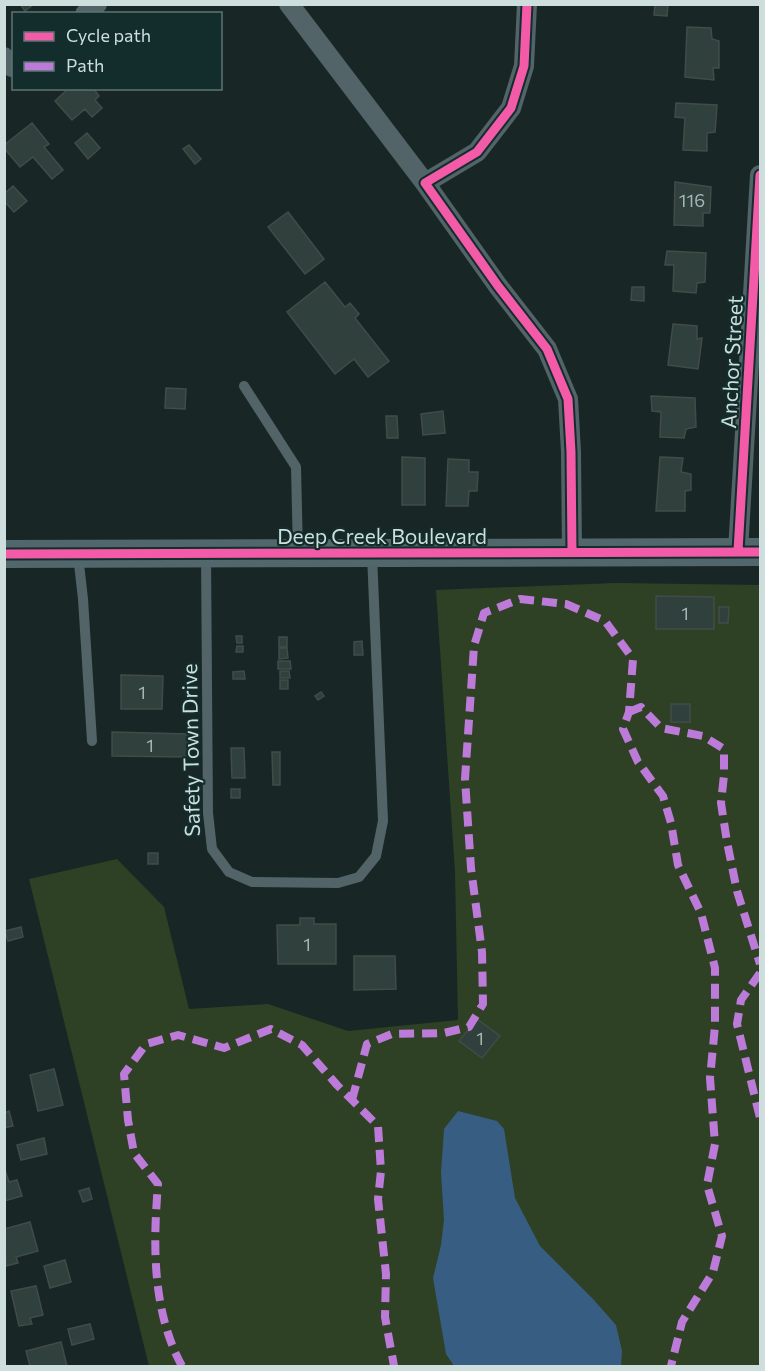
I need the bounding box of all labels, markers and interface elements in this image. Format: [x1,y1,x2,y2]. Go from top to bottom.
legend [12,12,222,90]
text: Cycle path [66,24,151,46]
text: Path [66,54,104,76]
house number: 116 [679,189,705,211]
street label: Anchor Street [715,295,747,429]
street label: Deep Creek Boulevard [277,523,487,548]
house number: 1 [681,602,689,624]
street label: Safety Town Drive [176,663,204,837]
house number: 1 [138,681,146,703]
house number: 1 [146,734,154,756]
house number: 1 [303,933,311,955]
house number: 1 [476,1027,484,1049]

